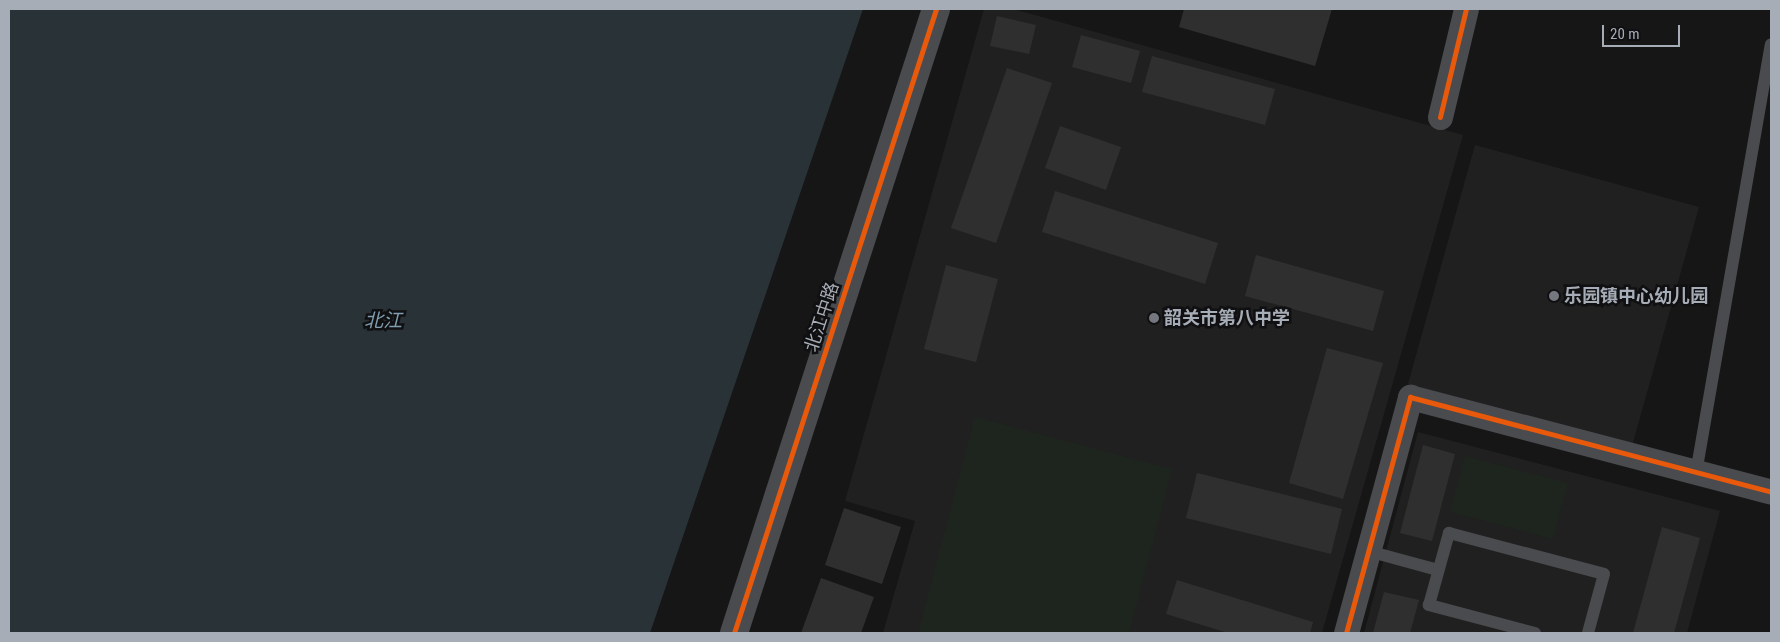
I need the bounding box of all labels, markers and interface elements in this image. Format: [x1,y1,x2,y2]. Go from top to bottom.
scale bar [1605,15,1682,47]
text: 20 m [1610,25,1640,43]
street label: 北江中路 [801,279,843,355]
place label: 乐园镇中心幼儿园 [1564,285,1708,307]
marker: 乐园镇中心幼儿园 [1548,290,1560,302]
place label: 韶关市第八中学 [1164,307,1290,329]
water label: 北江 [364,310,402,332]
marker: 韶关市第八中学 [1148,312,1160,324]

